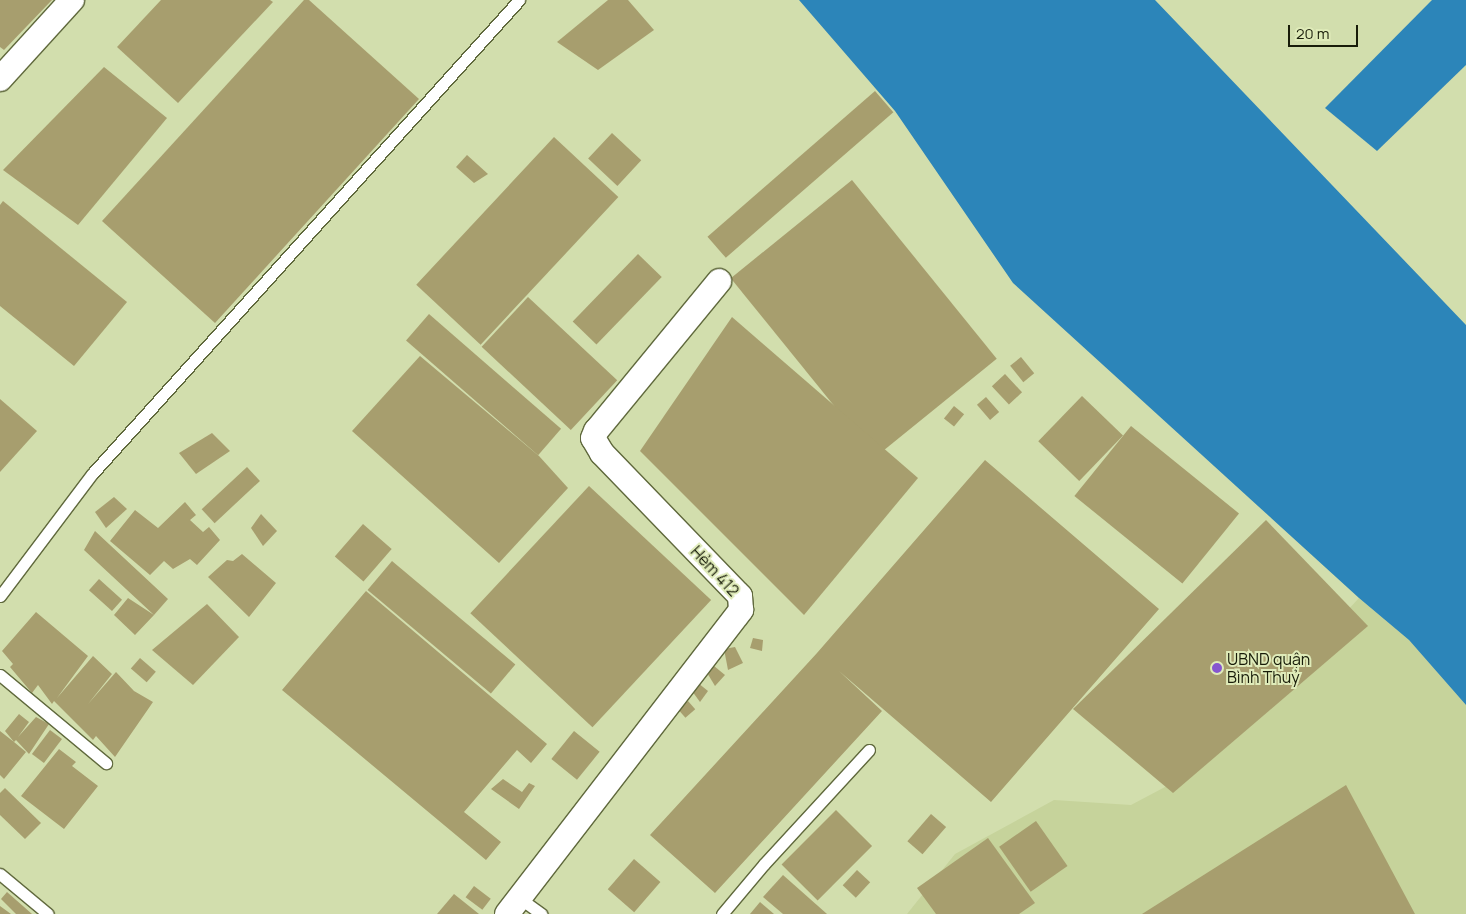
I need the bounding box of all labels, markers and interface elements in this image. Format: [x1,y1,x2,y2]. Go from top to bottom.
scale bar [1291,15,1361,47]
text: 20 m [1296,23,1329,44]
street label: Hẻm 412 [687,542,743,600]
place label: UBND quận Bình Thuỷ [1227,649,1310,687]
marker: UBND quận Bình Thuỷ [1211,662,1223,674]

